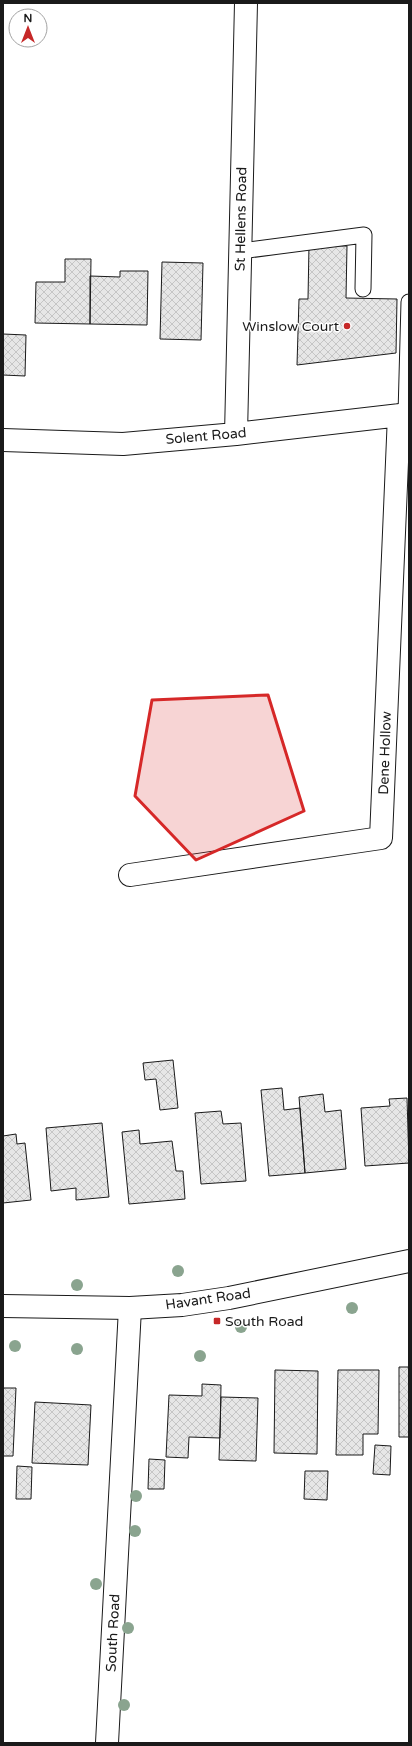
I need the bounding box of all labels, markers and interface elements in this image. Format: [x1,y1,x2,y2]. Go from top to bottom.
north arrow [8,8,48,48]
text: N [24,12,32,25]
street label: St Hellens Road [232,167,250,271]
place label: Winslow Court [242,318,340,335]
marker: Winslow Court [342,321,352,331]
street label: Solent Road [165,424,247,448]
street label: Dene Hollow [375,711,395,795]
street label: Havant Road [164,1285,252,1313]
place label: South Road [225,1313,303,1330]
marker: South Road [212,1316,222,1326]
street label: South Road [102,1593,124,1673]

